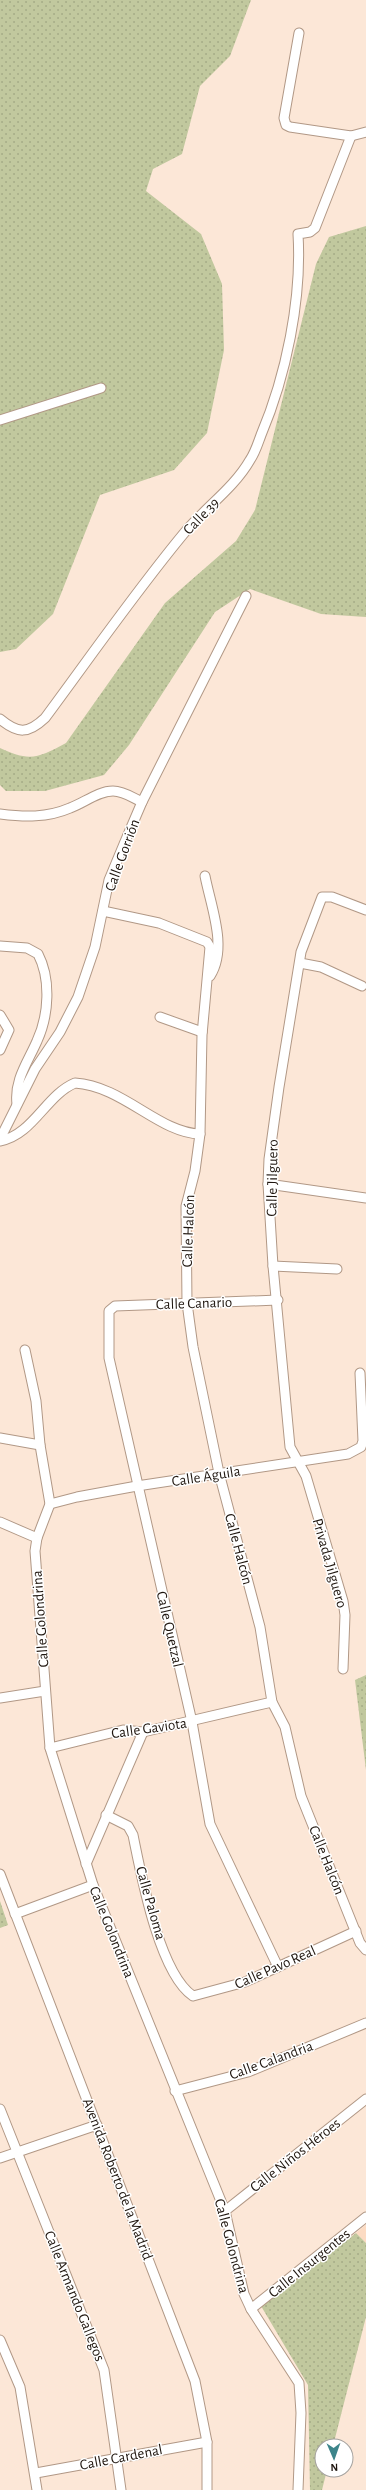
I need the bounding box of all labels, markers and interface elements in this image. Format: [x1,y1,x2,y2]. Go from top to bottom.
street label: Calle 39 [180,495,222,538]
street label: Calle Gorrión [102,817,142,893]
street label: Calle Jilguero [264,1139,281,1217]
street label: Calle Halcón [180,1194,197,1268]
street label: Calle Canario [156,1295,232,1312]
street label: Calle Águila [170,1462,242,1489]
street label: Calle Halcón [222,1512,255,1586]
street label: Privada Jilguero [310,1517,349,1610]
street label: Calle Golondrina [30,1570,51,1668]
street label: Calle Quetzal [154,1590,186,1668]
street label: Calle Gaviota [110,1716,188,1741]
street label: Calle Halcón [306,1824,347,1897]
street label: Calle Paloma [133,1865,168,1942]
street label: Calle Golondrina [86,1884,137,1980]
street label: Calle Pavo Real [232,1943,318,1992]
street label: Calle Calandria [227,2038,315,2083]
street label: Avenida Roberto de la Madrid [80,2096,155,2262]
street label: Calle Niños Héroes [247,2116,343,2195]
street label: Calle Golondrina [212,2197,251,2295]
street label: Calle Insurgentes [266,2226,353,2301]
street label: Calle Armando Gallegos [42,2229,108,2364]
north arrow [314,2438,354,2478]
street label: Calle Cardenal [78,2442,164,2473]
text: N [330,2462,338,2473]

